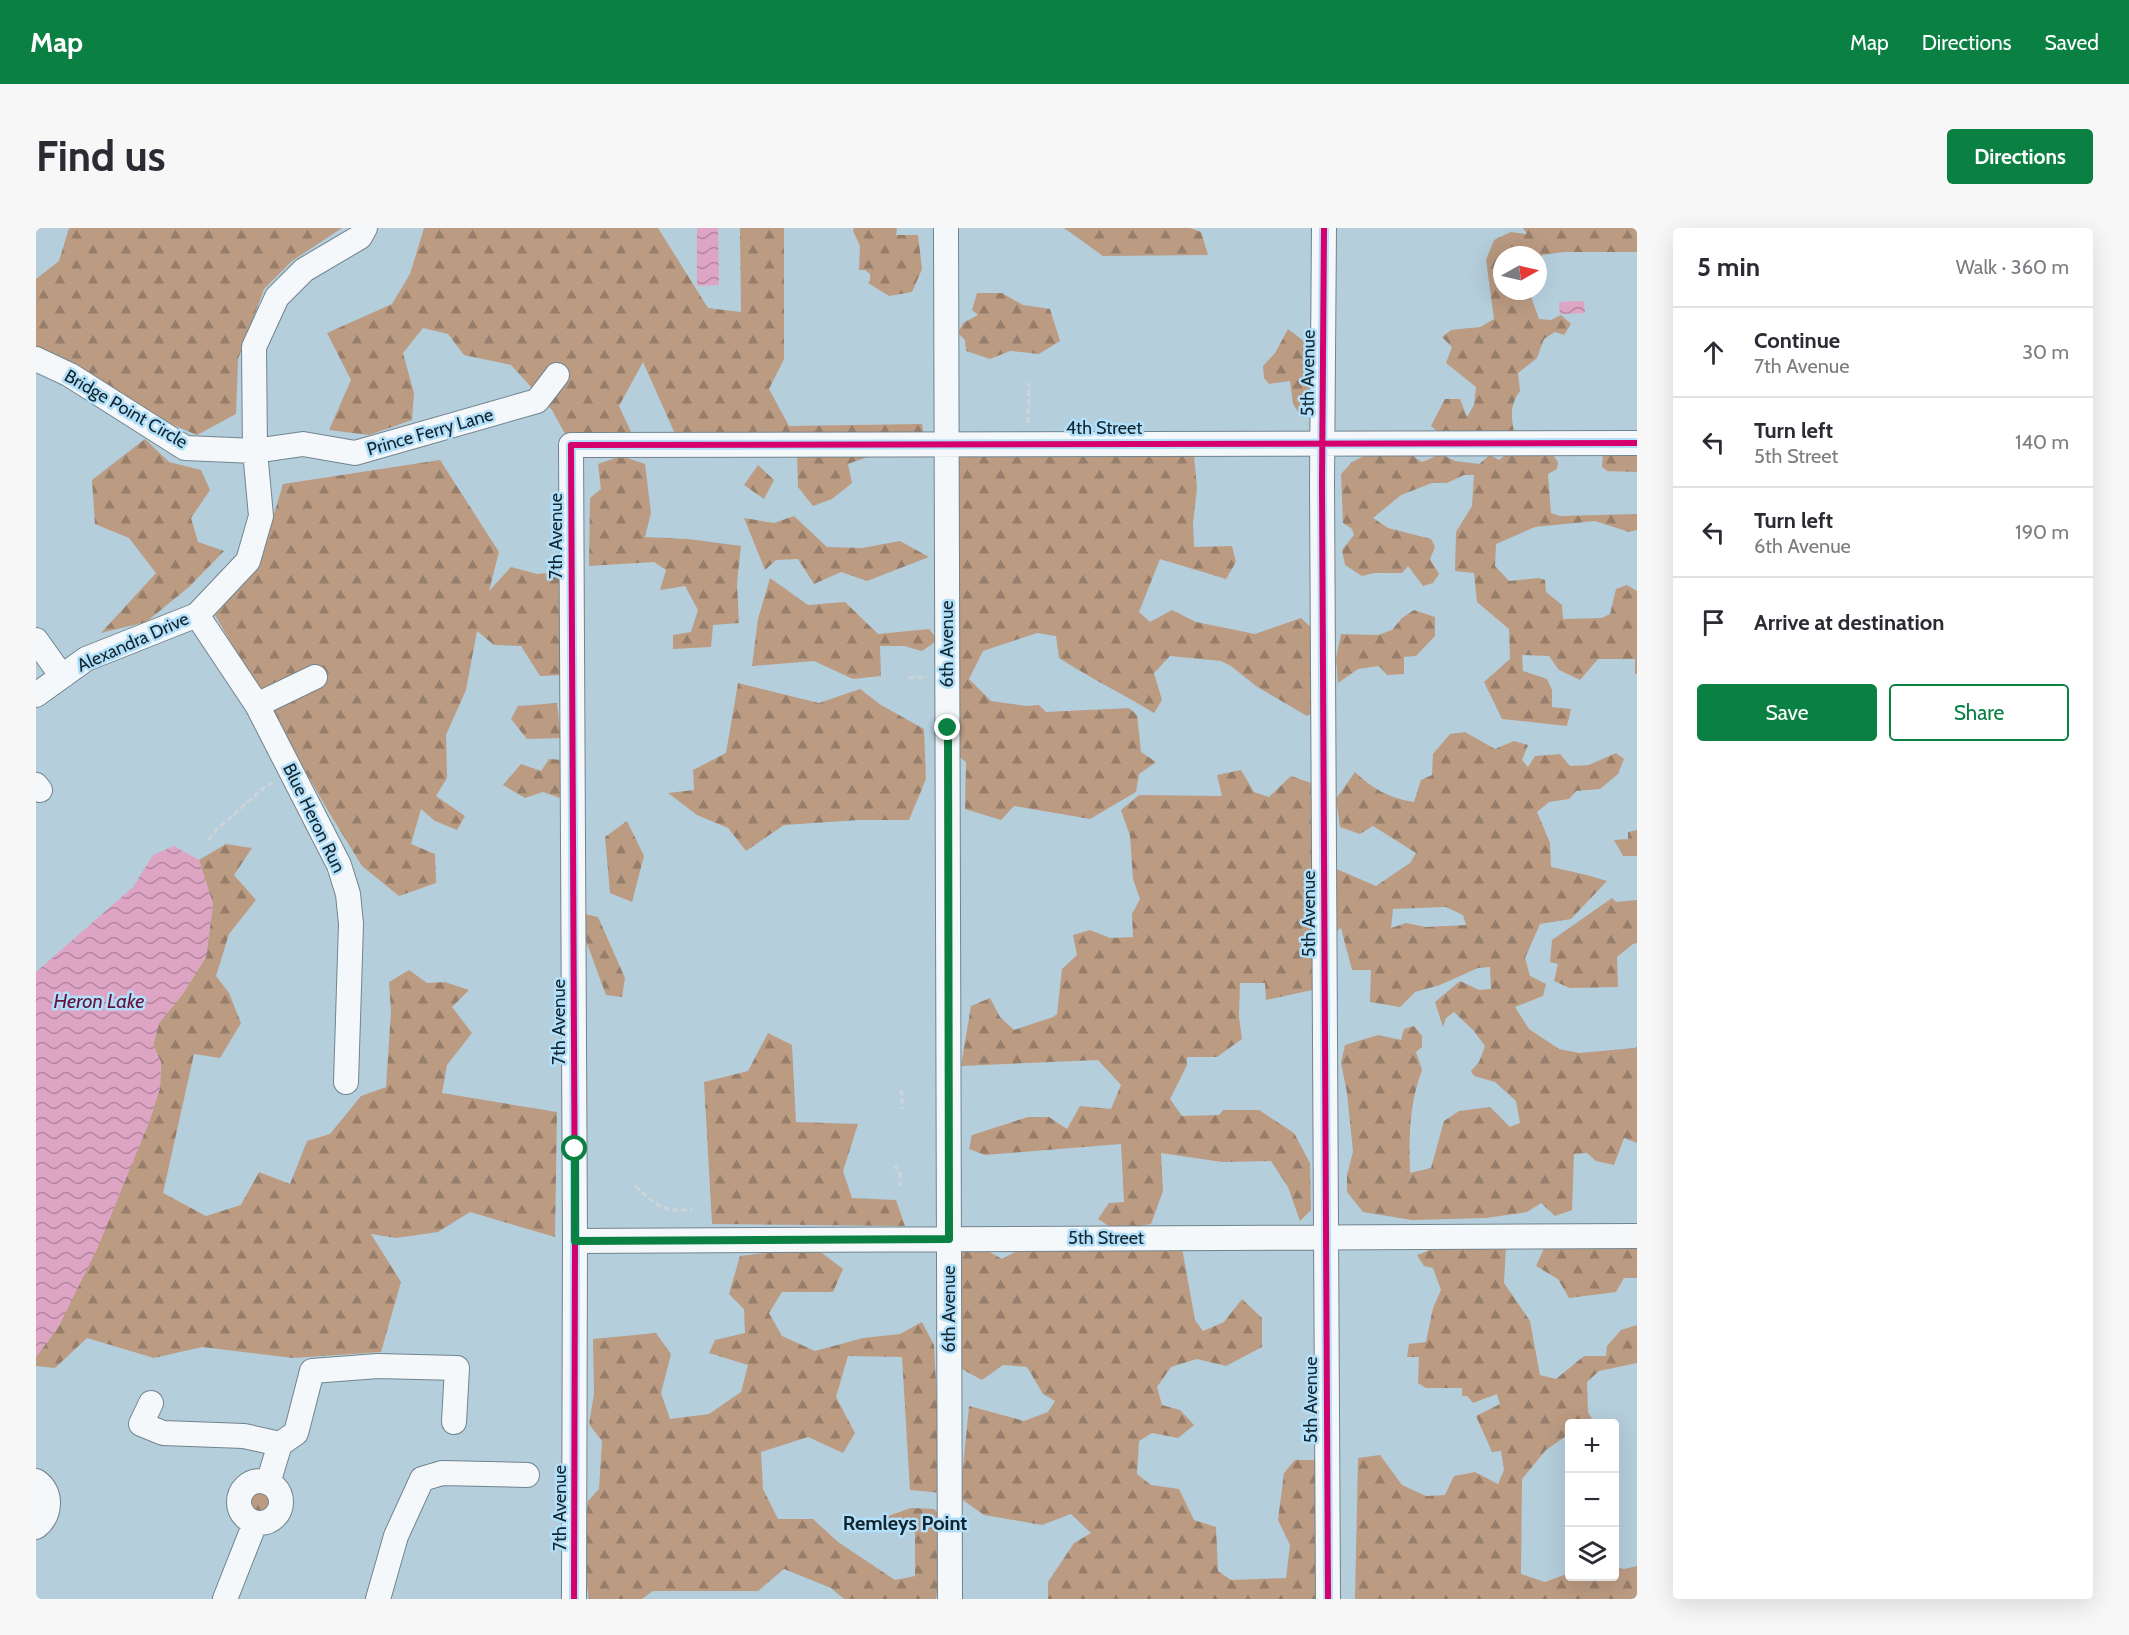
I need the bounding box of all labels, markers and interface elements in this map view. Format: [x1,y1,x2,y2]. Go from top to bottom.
text: Map [30,25,83,59]
text: Map [1850,30,1889,55]
text: Directions [1922,30,2011,55]
text: Saved [2044,30,2099,55]
button: Directions [1947,129,2093,184]
text: Find us [36,130,165,182]
north arrow [1493,246,1547,300]
text: 5 min [1697,251,1760,283]
text: Walk · 360 m [1956,255,2069,279]
text: Continue [1754,327,1840,354]
street label: 5th Avenue [1296,329,1320,417]
icon: ahead [1697,336,1730,369]
text: 30 m [2022,340,2069,364]
text: 7th Avenue [1754,354,1850,378]
street label: Bridge Point Circle [60,365,192,453]
street label: Prince Ferry Lane [364,403,496,461]
street label: 4th Street [1066,417,1142,439]
text: Turn left [1754,417,1833,444]
icon: left [1697,426,1730,459]
text: 140 m [2015,430,2069,454]
text: 5th Street [1754,444,1838,468]
street label: 7th Avenue [545,493,567,579]
text: Turn left [1754,507,1833,534]
icon: left [1697,516,1730,549]
text: 190 m [2015,520,2069,544]
text: 6th Avenue [1754,534,1851,558]
street label: 6th Avenue [936,600,958,688]
icon: arrive [1697,606,1730,639]
street label: Alexandra Drive [74,608,192,676]
text: Arrive at destination [1754,609,1944,636]
button: Save [1697,684,1877,741]
button: Share [1889,684,2069,741]
route end [934,714,960,740]
street label: Blue Heron Run [278,760,350,876]
street label: 5th Avenue [1298,871,1320,957]
street label: 7th Avenue [548,979,570,1065]
water label: Heron Lake [54,989,144,1013]
route start [561,1135,587,1161]
street label: 5th Street [1068,1227,1144,1249]
street label: 6th Avenue [938,1265,960,1353]
street label: 5th Avenue [1300,1357,1322,1443]
map controls [1565,1419,1619,1581]
button: + [1565,1419,1619,1473]
street label: 7th Avenue [549,1465,571,1551]
button: − [1565,1473,1619,1527]
district label: Remleys Point [843,1511,967,1535]
button: layers [1565,1527,1619,1581]

